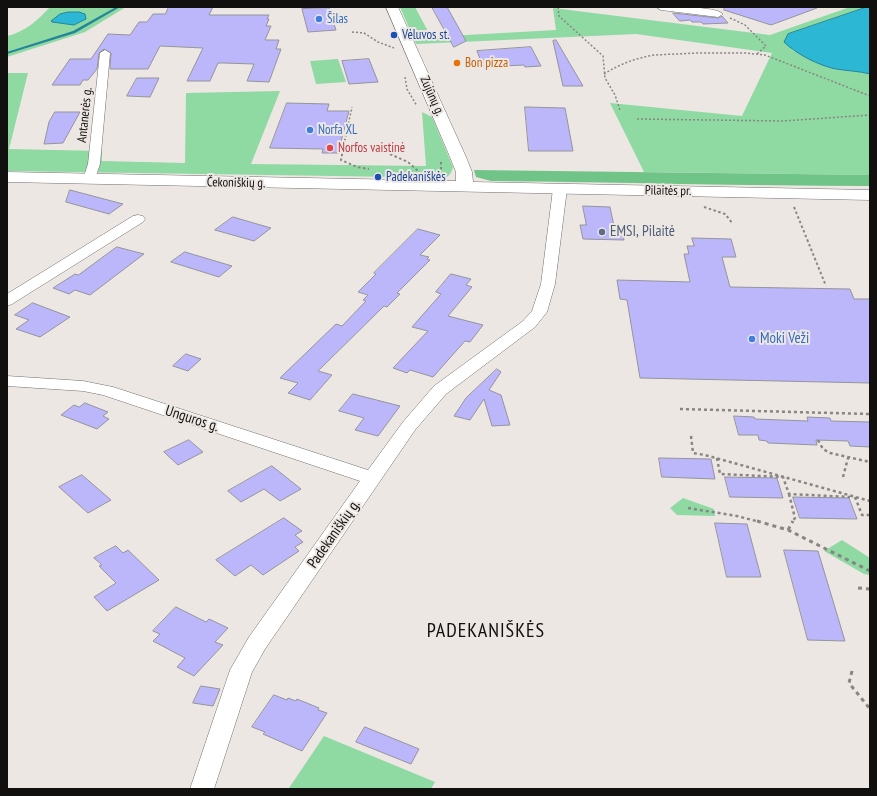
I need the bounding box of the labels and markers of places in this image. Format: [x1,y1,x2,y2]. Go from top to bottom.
place label: Šilas [327,11,348,27]
marker: Šilas [314,14,324,24]
place label: Vėluvos st. [402,27,450,43]
marker: Vėluvos st. [389,30,399,40]
place label: Bon pizza [465,55,508,71]
marker: Bon pizza [452,58,462,68]
place label: Norfa XL [318,122,357,138]
marker: Norfa XL [305,125,315,135]
place label: Norfos vaistinė [338,140,405,156]
marker: Norfos vaistinė [325,143,335,153]
place label: Padekaniškės [386,169,446,185]
marker: Padekaniškės [373,172,383,182]
place label: EMSI, Pilaitė [610,223,675,241]
marker: EMSI, Pilaitė [597,227,607,237]
place label: Moki Veži [760,330,809,348]
marker: Moki Veži [747,334,757,344]

